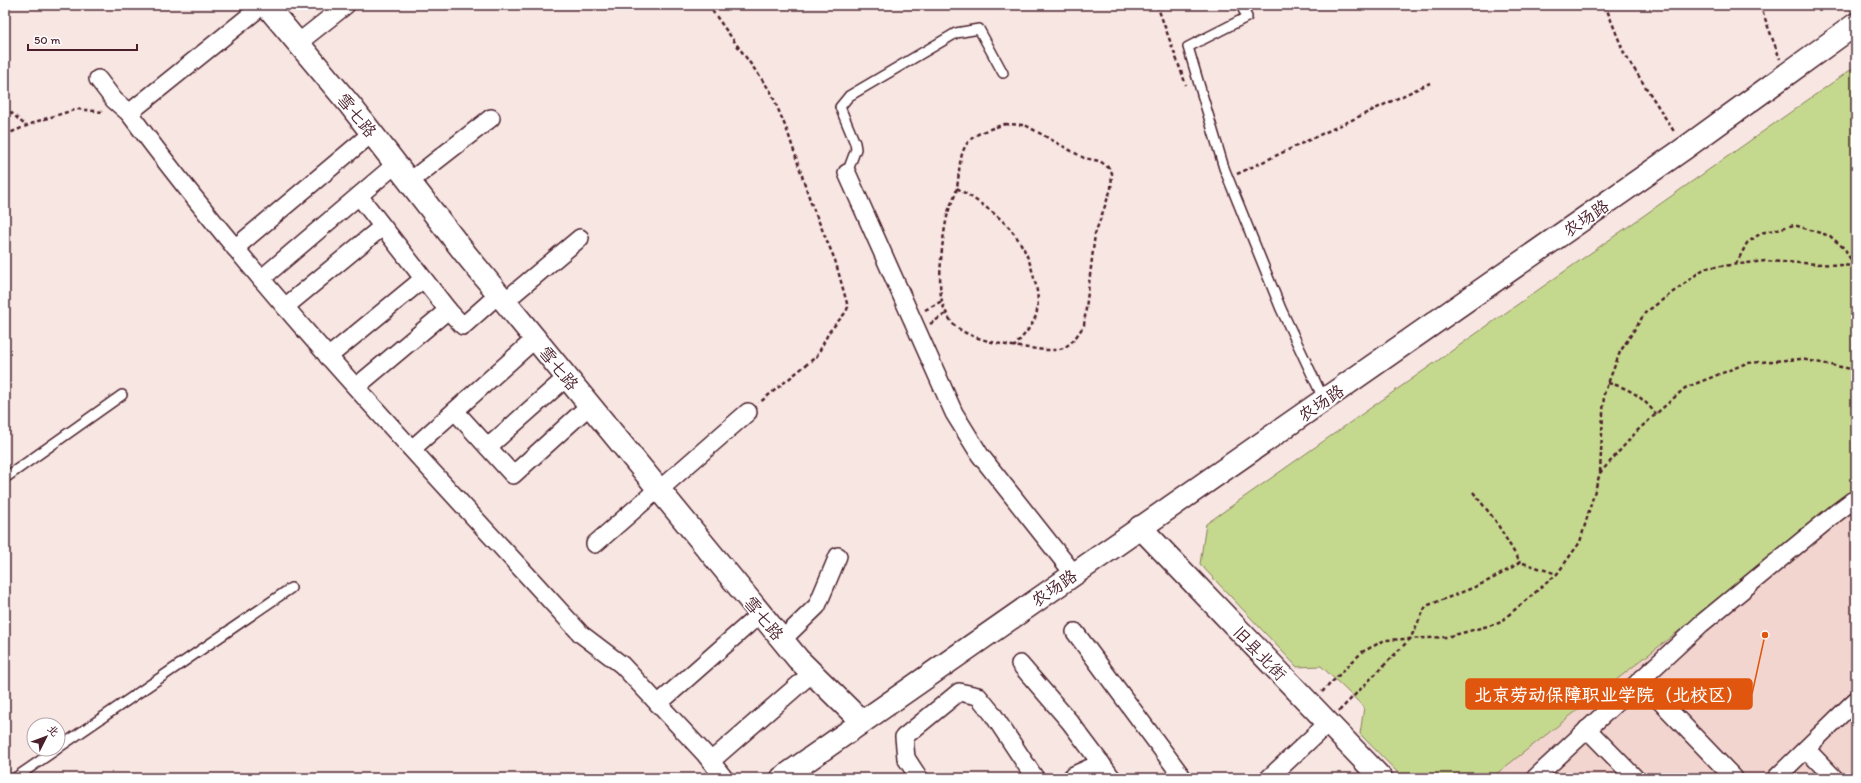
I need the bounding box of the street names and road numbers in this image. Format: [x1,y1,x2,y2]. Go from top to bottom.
street label: 雪七路 [333,89,381,141]
street label: 农场路 [1559,195,1613,241]
street label: 雪七路 [535,342,583,394]
street label: 农场路 [1294,380,1348,426]
street label: 农场路 [1027,565,1081,611]
street label: 雪七路 [740,592,788,644]
street label: 旧县北街 [1229,622,1291,684]

